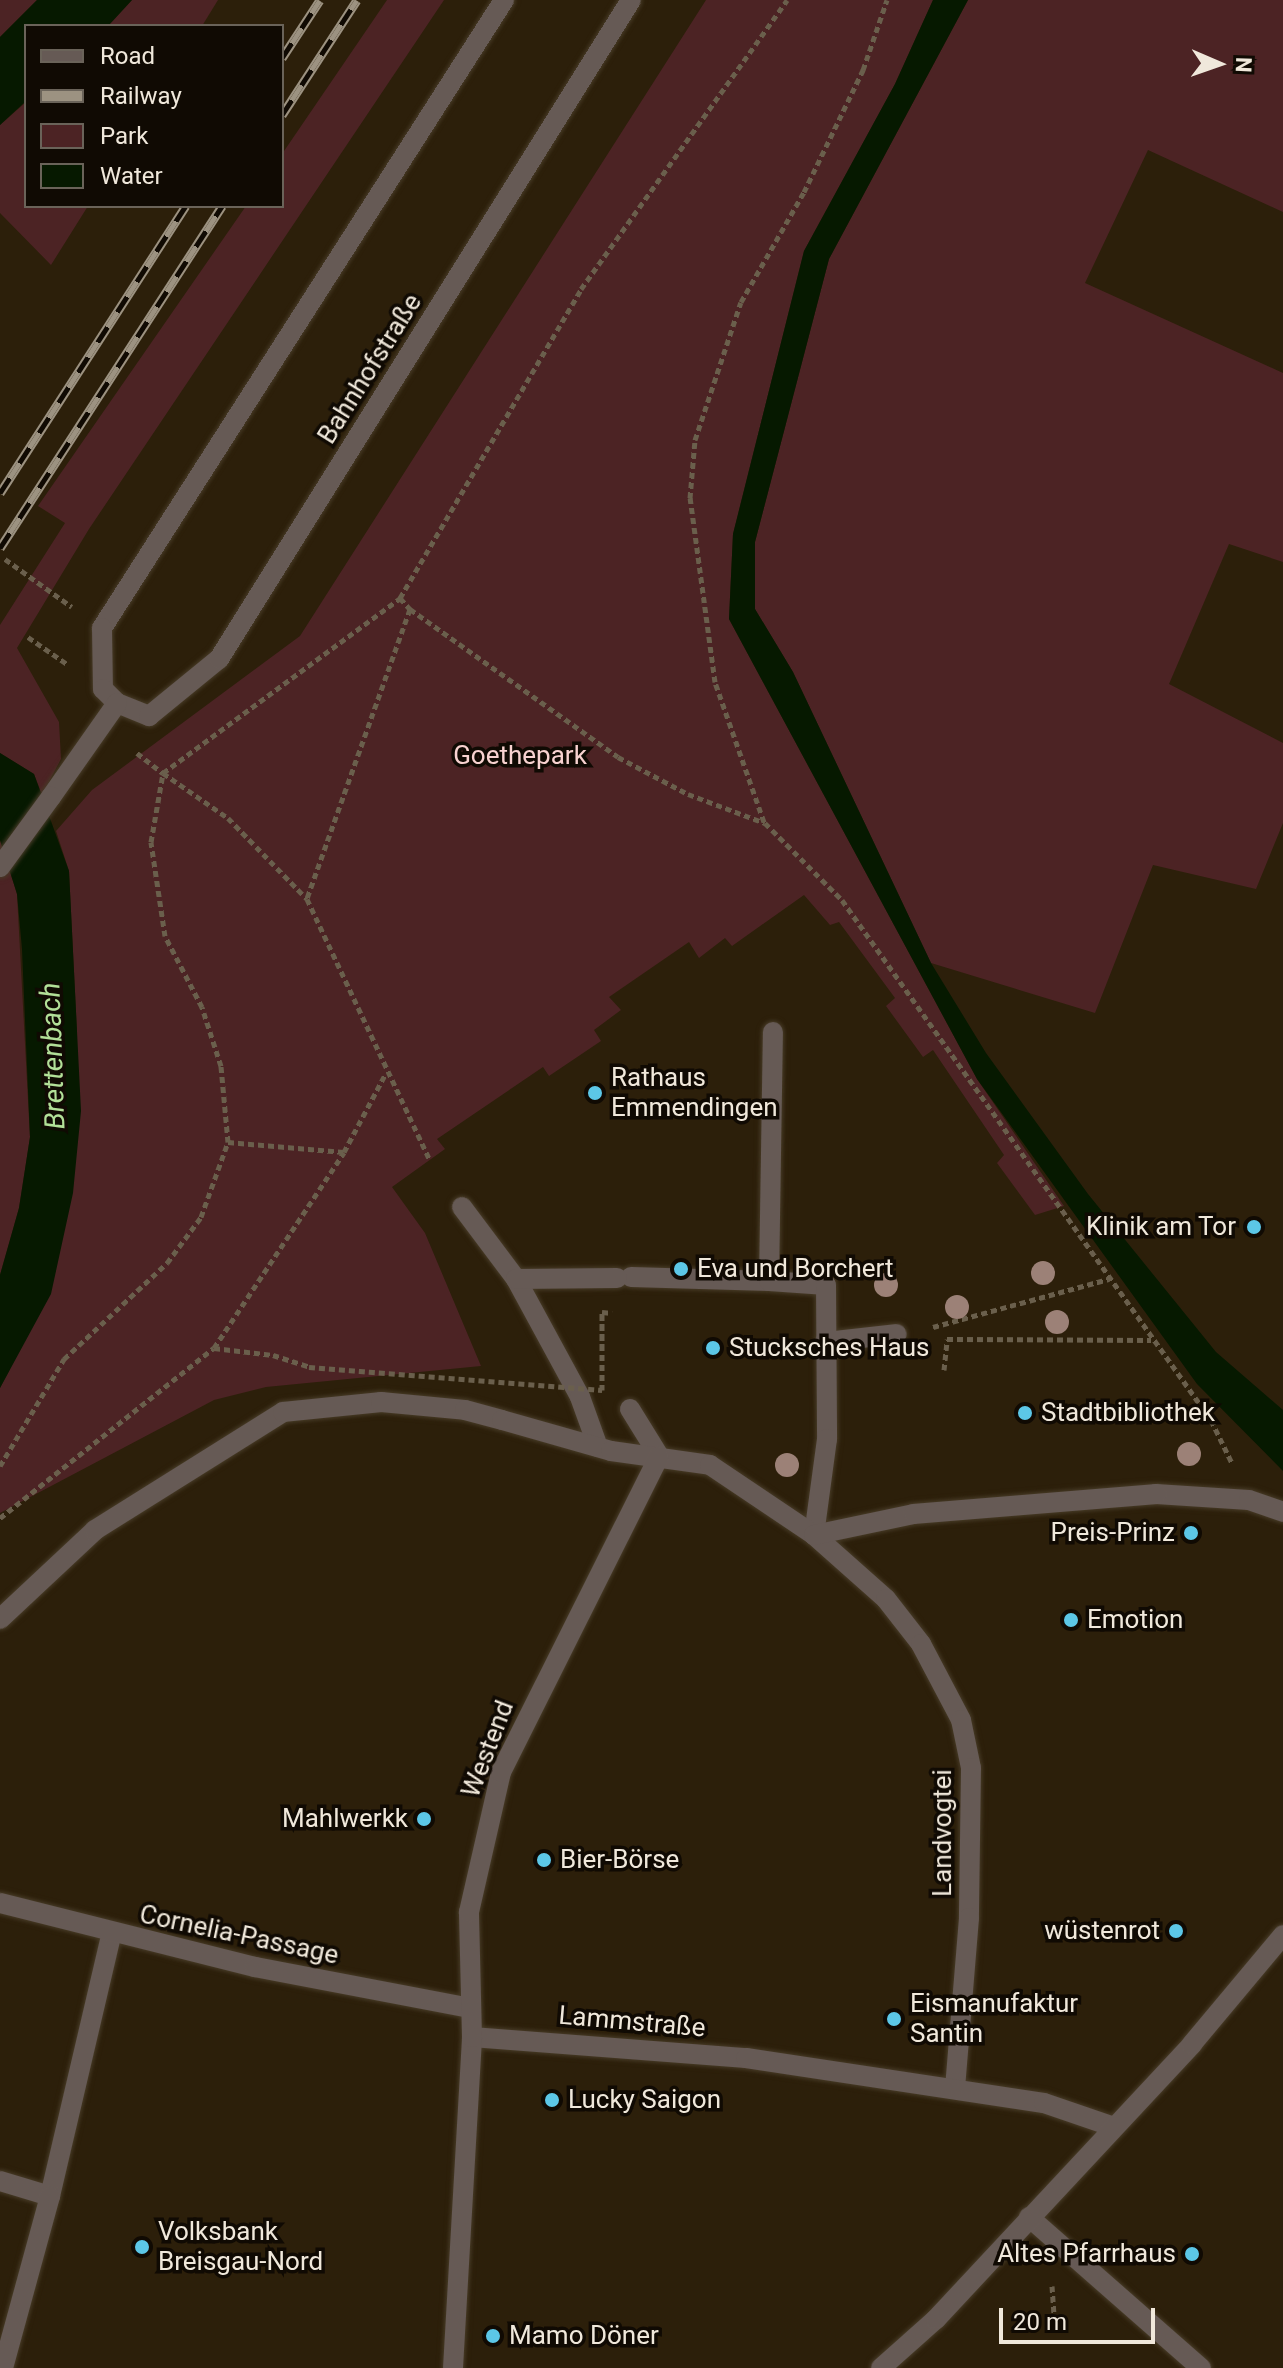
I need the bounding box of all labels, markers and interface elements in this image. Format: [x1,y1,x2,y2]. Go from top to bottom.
legend [24,24,284,208]
north arrow [1179,24,1259,104]
text: Road [100,42,155,70]
text: N [1231,57,1256,73]
text: Railway [100,82,182,110]
text: Park [100,122,148,150]
text: Water [100,162,163,190]
street label: Bahnhofstraße [312,288,428,450]
park label: Goethepark [453,740,587,772]
water label: Brettenbach [34,982,72,1130]
place label: Rathaus Emmendingen [611,1062,778,1124]
marker: Rathaus Emmendingen [586,1084,604,1102]
place label: Klinik am Tor [1085,1211,1236,1243]
marker: Klinik am Tor [1243,1216,1265,1238]
place label: Eva und Borchert [697,1253,894,1285]
marker: Eva und Borchert [672,1260,690,1278]
place label: Stucksches Haus [729,1332,930,1364]
marker: Stucksches Haus [704,1339,722,1357]
place label: Stadtbibliothek [1041,1397,1215,1429]
marker: Stadtbibliothek [1016,1404,1034,1422]
place label: Preis-Prinz [1051,1517,1175,1549]
marker: Preis-Prinz [1182,1524,1200,1542]
place label: Emotion [1087,1604,1183,1636]
marker: Emotion [1062,1611,1080,1629]
street label: Westend [455,1696,521,1802]
street label: Landvogtei [927,1769,959,1897]
place label: Mahlwerkk [282,1803,408,1835]
marker: Mahlwerkk [415,1810,433,1828]
place label: Bier-Börse [560,1844,679,1876]
marker: Bier-Börse [535,1851,553,1869]
street label: Cornelia-Passage [137,1899,341,1971]
place label: wüstenrot [1044,1915,1160,1947]
marker: wüstenrot [1167,1922,1185,1940]
place label: Eismanufaktur Santin [910,1988,1078,2050]
street label: Lammstraße [557,2000,707,2044]
marker: Eismanufaktur Santin [885,2010,903,2028]
place label: Lucky Saigon [568,2084,721,2116]
marker: Lucky Saigon [543,2091,561,2109]
place label: Volksbank Breisgau-Nord [158,2216,323,2278]
marker: Volksbank Breisgau-Nord [133,2238,151,2256]
place label: Altes Pfarrhaus [997,2238,1176,2270]
marker: Altes Pfarrhaus [1183,2245,1201,2263]
scale bar [1003,2292,1159,2342]
text: 20 m [1013,2308,1067,2336]
place label: Mamo Döner [509,2320,659,2352]
marker: Mamo Döner [484,2327,502,2345]

